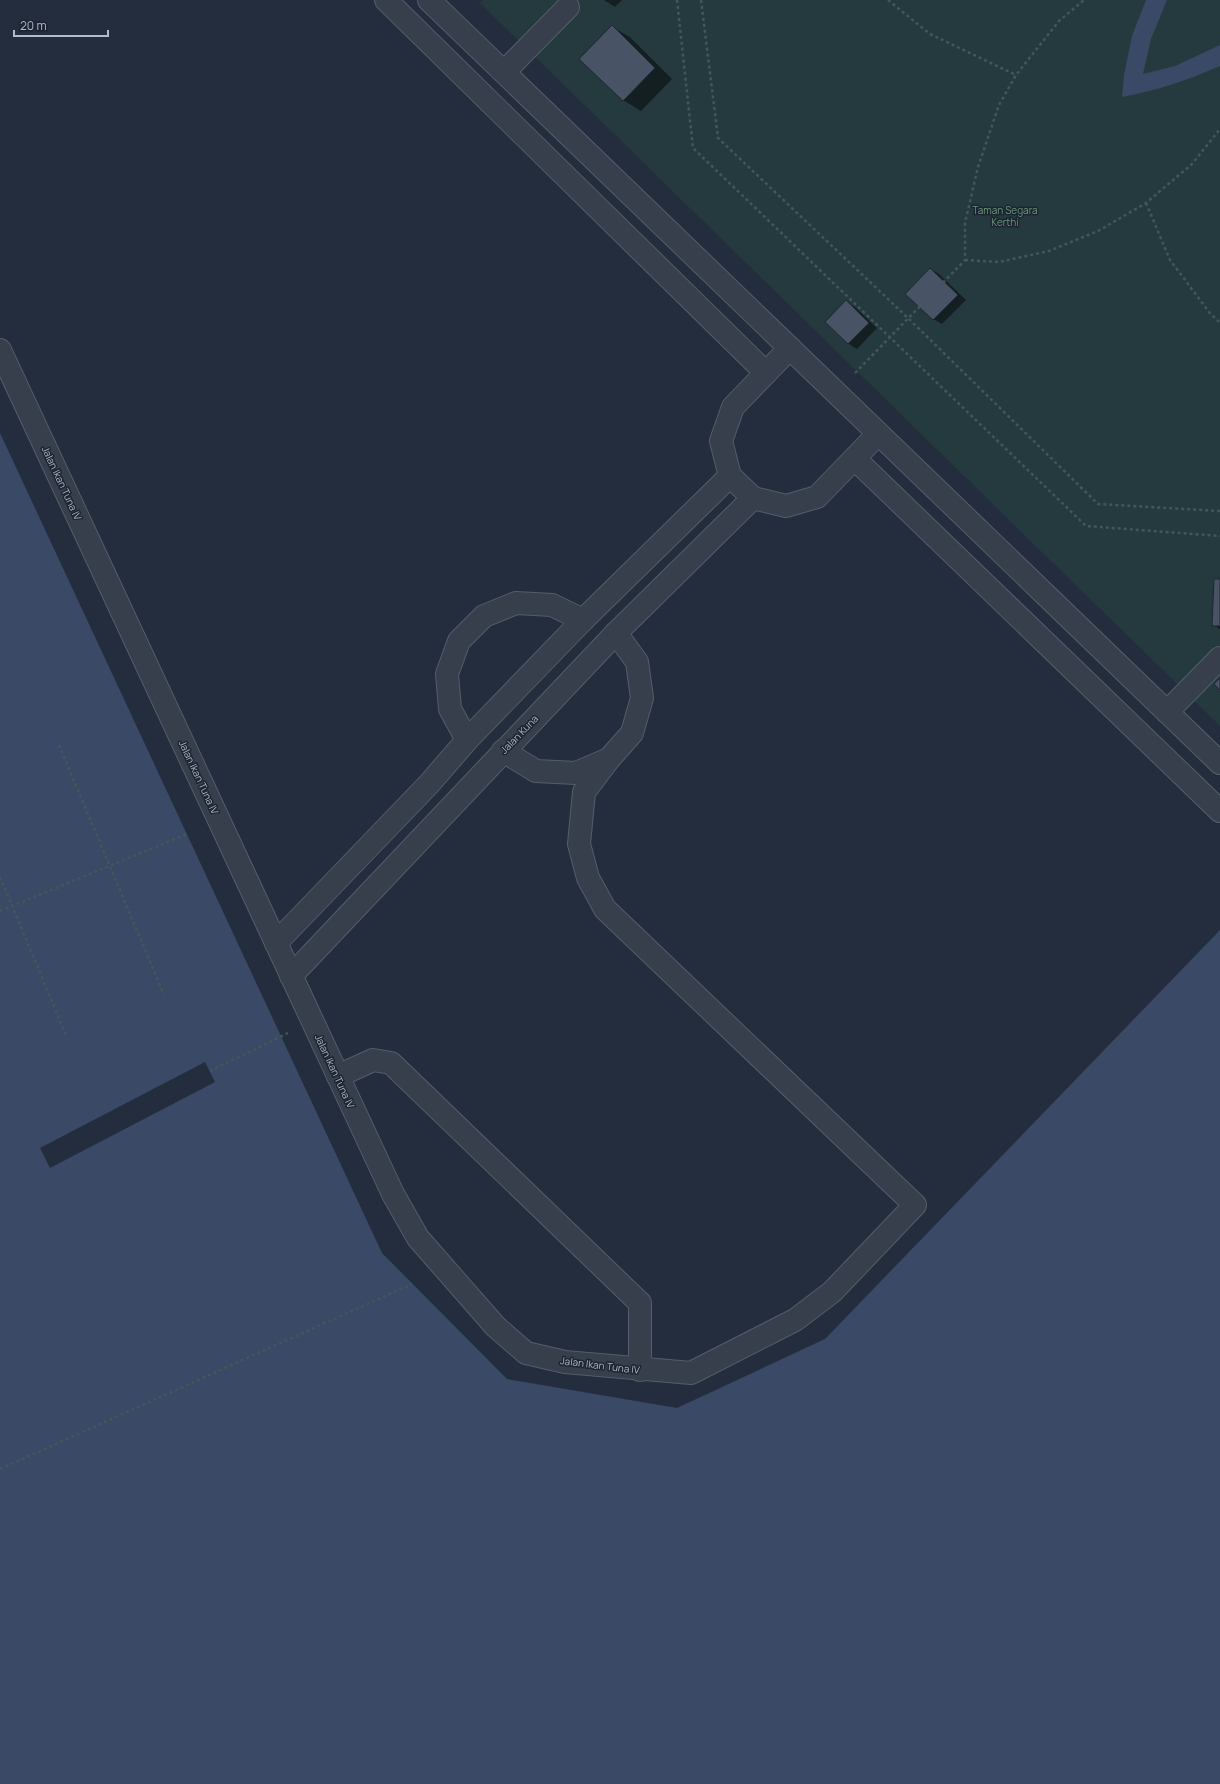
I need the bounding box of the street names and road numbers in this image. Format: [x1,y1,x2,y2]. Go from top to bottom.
street label: Jalan Ikan Tuna IV [39,444,85,522]
street label: Jalan Kuna [497,711,541,757]
street label: Jalan Ikan Tuna IV [176,738,222,816]
street label: Jalan Ikan Tuna IV [312,1032,358,1110]
street label: Jalan Ikan Tuna IV [559,1353,641,1377]

